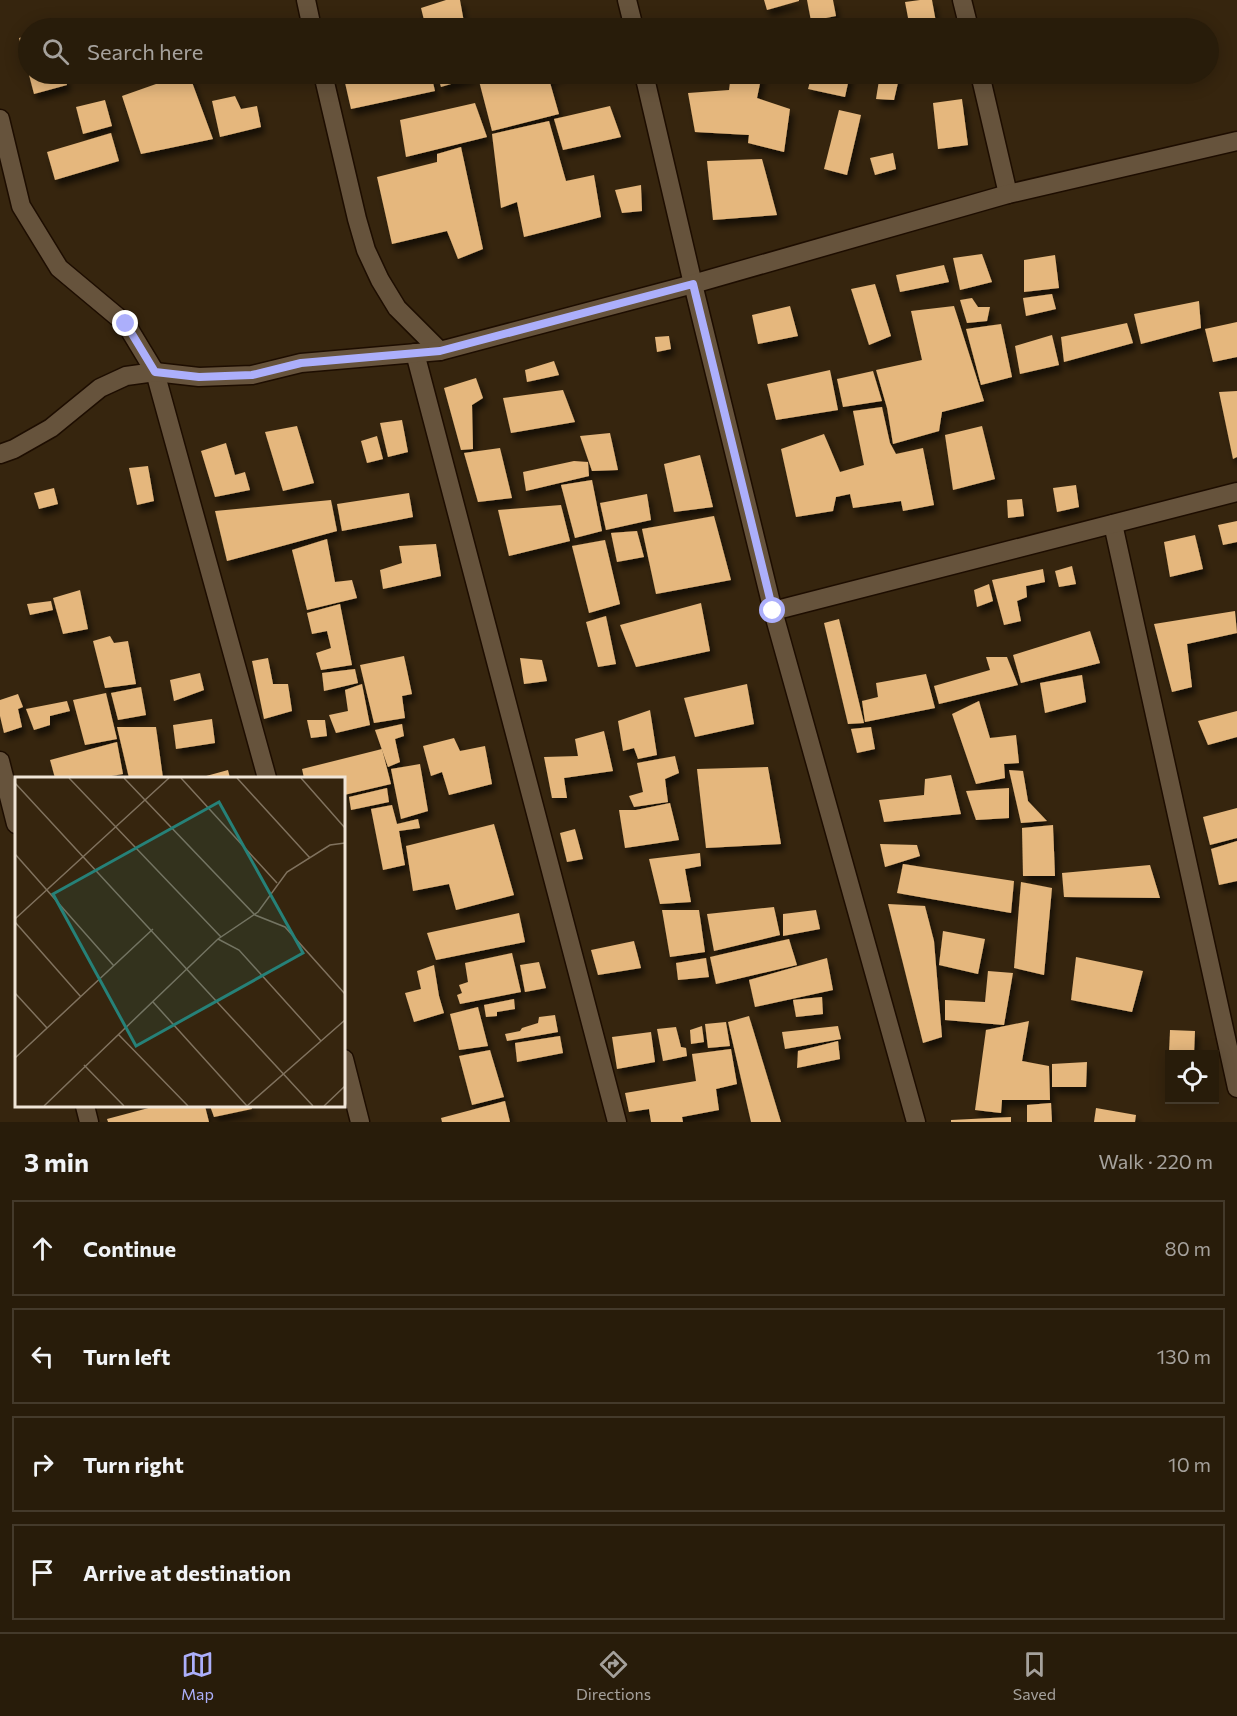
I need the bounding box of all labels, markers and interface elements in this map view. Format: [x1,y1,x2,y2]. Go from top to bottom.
search box [18,18,1219,84]
icon: search [39,35,72,68]
text: Search here [87,38,203,65]
route end [112,310,138,336]
route start [759,597,785,623]
inset map [15,777,345,1107]
map controls [1165,1050,1219,1104]
button: locate [1165,1050,1219,1104]
text: 3 min [24,1146,89,1177]
text: Walk · 220 m [1098,1149,1213,1173]
icon: ahead [26,1232,59,1265]
text: Continue [83,1235,176,1262]
text: 80 m [1165,1236,1211,1260]
icon: left [26,1340,59,1373]
text: Turn left [83,1343,170,1370]
text: 130 m [1157,1344,1211,1368]
icon: right [26,1448,59,1481]
text: Turn right [83,1451,184,1478]
text: 10 m [1168,1452,1211,1476]
icon: arrive [26,1556,59,1589]
text: Arrive at destination [83,1559,291,1586]
tab: Map [181,1648,214,1703]
tab: Directions [576,1648,651,1703]
tab: Saved [1013,1648,1056,1703]

